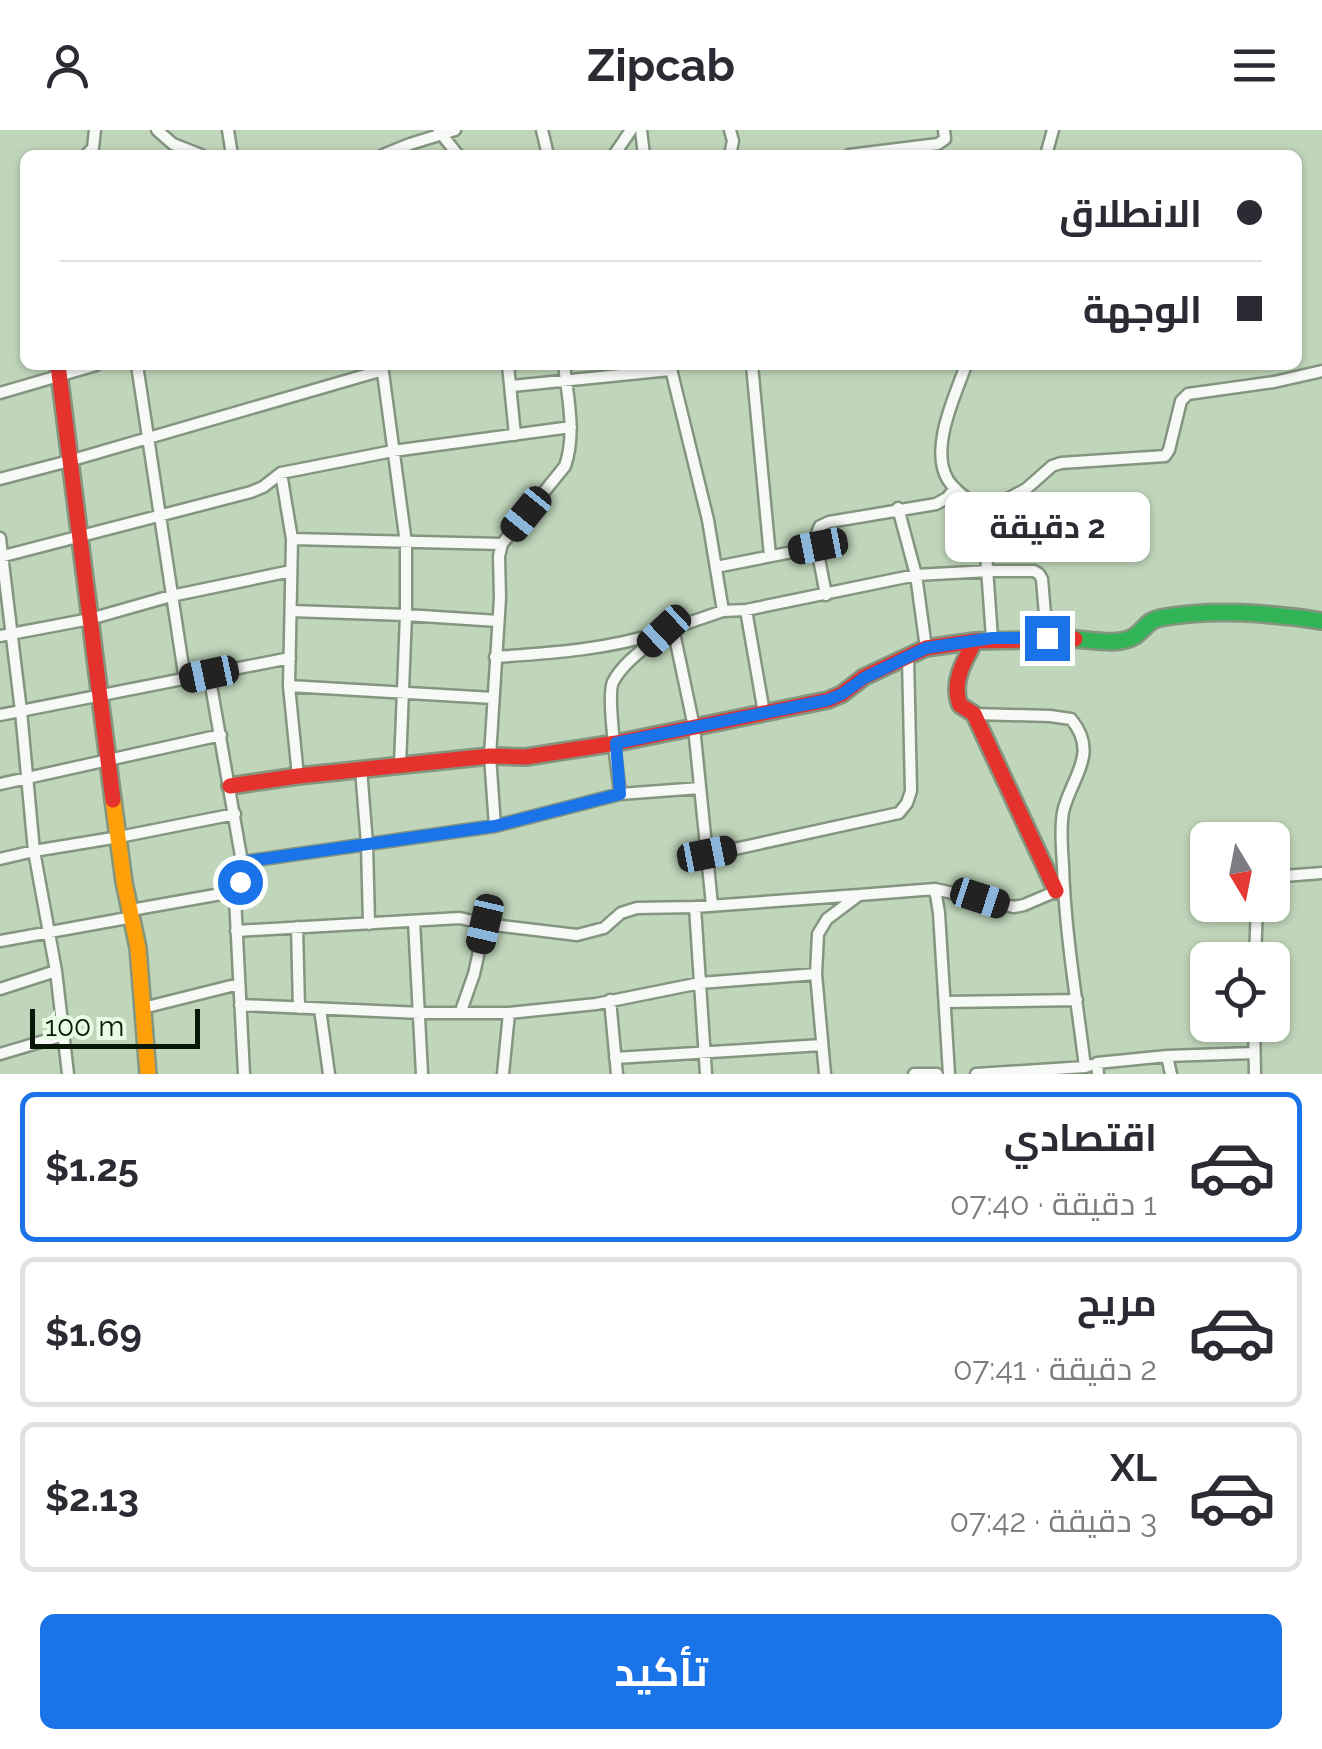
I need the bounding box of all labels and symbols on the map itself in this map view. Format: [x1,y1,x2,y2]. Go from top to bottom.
car [495,481,557,547]
callout: 2 دقيقة [944,493,1150,563]
car [786,526,850,566]
car [632,600,696,662]
route end [1025,616,1070,661]
car [177,653,241,695]
north arrow [1190,822,1290,922]
car [675,834,739,874]
route start [218,860,263,905]
car [947,874,1013,922]
car [464,891,506,957]
scale bar [30,1004,200,1048]

